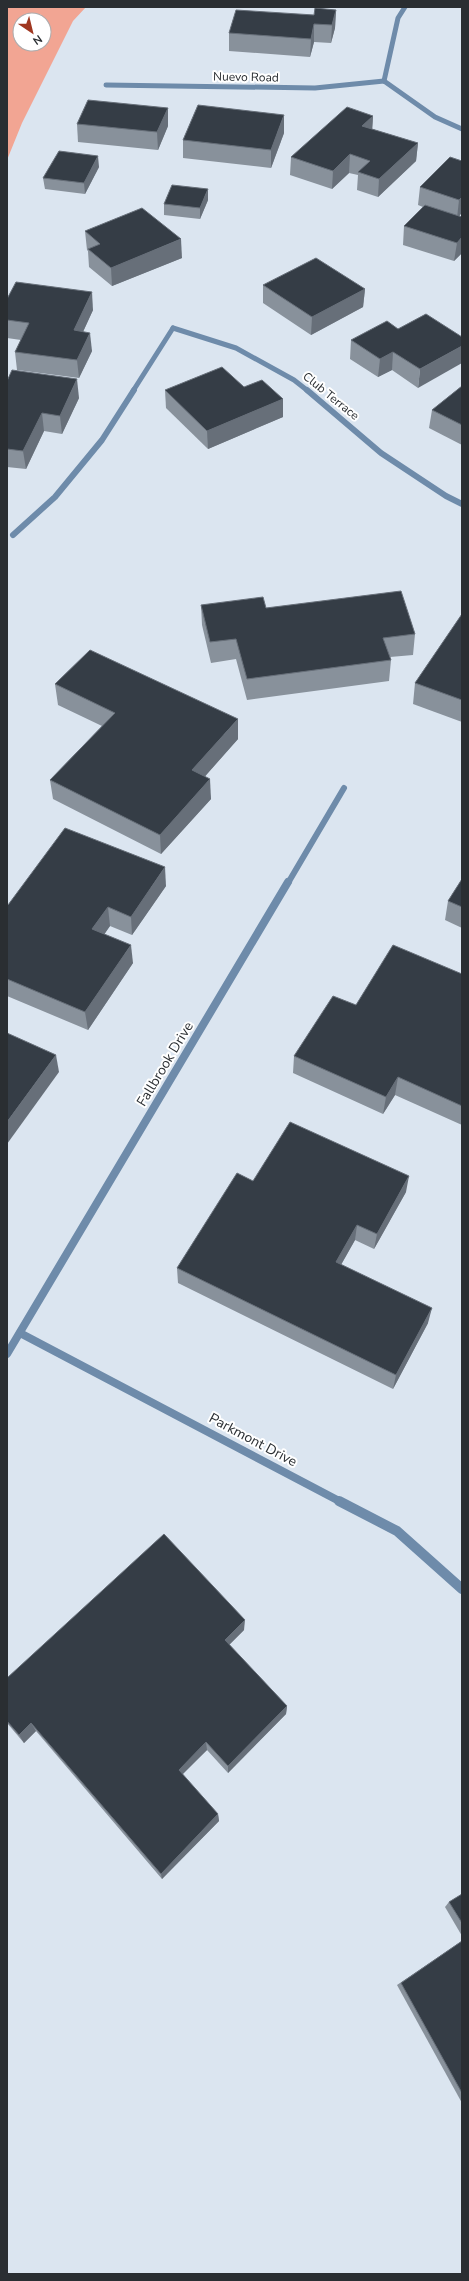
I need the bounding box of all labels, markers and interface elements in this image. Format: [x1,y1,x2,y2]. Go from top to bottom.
north arrow [12,12,52,52]
text: N [30,31,45,48]
street label: Nuevo Road [213,68,279,86]
street label: Club Terrace [300,368,362,424]
street label: Fallbrook Drive [132,1018,198,1110]
street label: Parkmont Drive [206,1409,300,1471]

